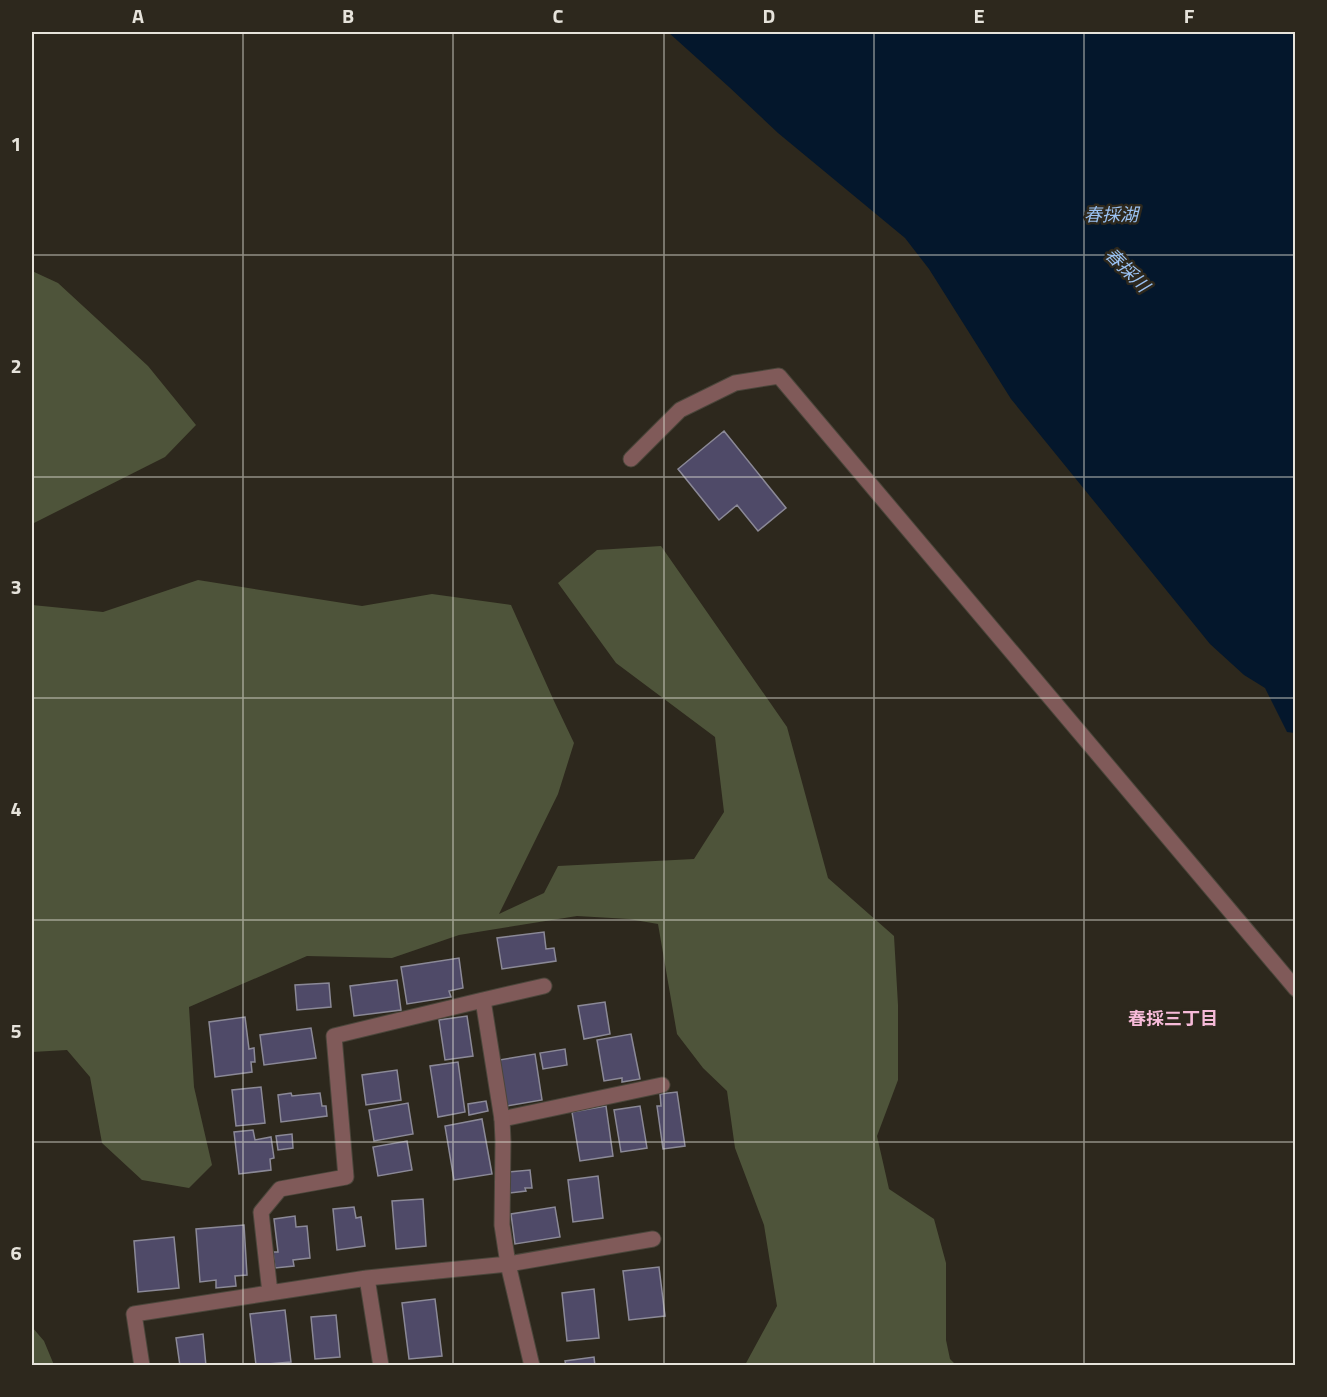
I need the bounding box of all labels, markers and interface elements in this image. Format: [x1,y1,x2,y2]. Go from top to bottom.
text: A [132,0,144,31]
text: B [342,0,354,31]
text: C [553,0,564,31]
text: D [763,0,775,31]
text: E [973,0,985,31]
text: F [1184,0,1195,31]
text: 1 [10,128,22,159]
water label: 春採湖 [1084,201,1141,228]
water label: 春採川 [1099,241,1157,300]
text: 2 [10,350,22,381]
text: 3 [10,571,22,602]
text: 4 [10,793,22,824]
district label: 春採三丁目 [1128,1005,1218,1032]
text: 5 [10,1015,22,1046]
text: 6 [10,1237,22,1268]

